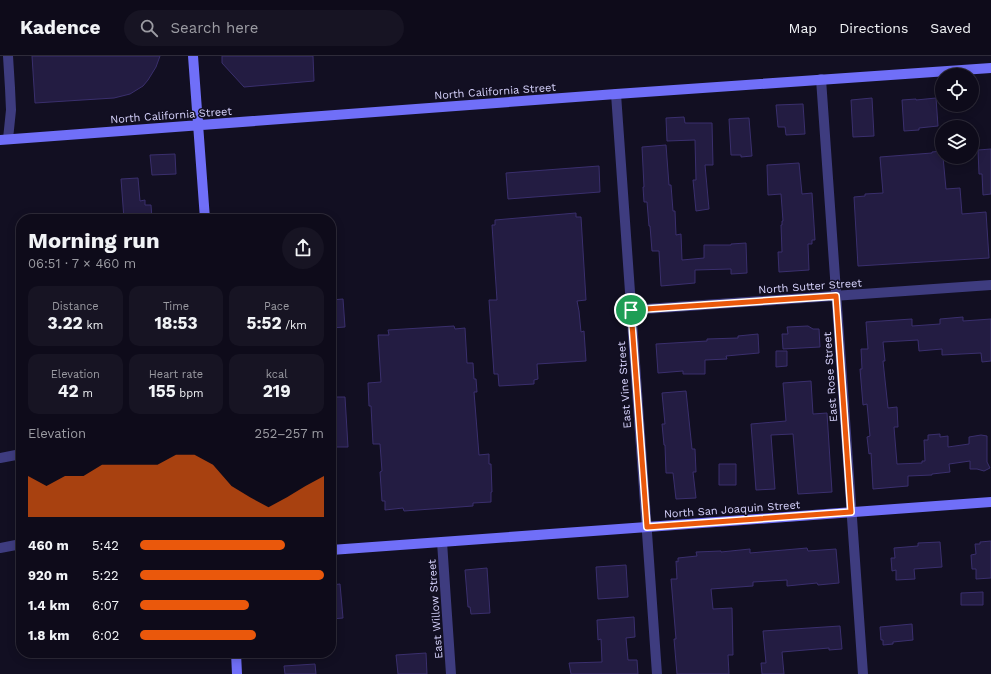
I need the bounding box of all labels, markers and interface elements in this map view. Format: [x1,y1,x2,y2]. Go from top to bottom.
search box [124,10,404,46]
text: Kadence [20,16,100,39]
icon: search [138,17,160,39]
text: Search here [170,19,258,37]
text: Map [789,20,817,36]
text: Directions [839,20,908,36]
text: Saved [930,20,971,36]
map controls [935,68,979,164]
button: locate [935,68,979,112]
street label: North California Street [434,81,557,102]
street label: North California Street [110,105,233,126]
button: layers [935,120,979,164]
button: share [282,227,324,269]
text: Morning run [28,228,160,253]
text: 06:51 · 7 × 460 m [28,256,136,271]
street label: North Sutter Street [758,276,863,297]
pin [614,293,648,327]
icon: arrive [620,299,642,321]
text: Distance [52,300,99,313]
text: Time [163,300,189,313]
text: Pace [264,300,289,313]
text: 3.22 [47,313,83,333]
text: 18:53 [154,313,198,333]
text: 5:52 [246,313,282,333]
text: km [83,319,103,332]
text: /km [282,319,307,332]
street label: East Rose Street [821,331,840,422]
street label: East Vine Street [615,341,634,429]
text: Elevation [51,368,100,381]
text: Heart rate [149,368,203,381]
text: kcal [266,368,288,381]
text: 42 [58,381,79,401]
text: 155 [148,381,176,401]
text: 219 [263,381,291,401]
text: m [79,387,93,400]
text: bpm [176,387,204,400]
text: Elevation [28,426,86,441]
text: 252–257 m [255,426,324,441]
street label: North San Joaquin Street [663,498,801,521]
text: 460 m [28,538,69,553]
text: 5:42 [92,538,119,553]
street label: East Willow Street [426,558,445,659]
text: 920 m [28,568,68,583]
text: 5:22 [92,568,119,583]
text: 1.4 km [28,598,70,613]
text: 6:07 [92,598,119,613]
text: 1.8 km [28,628,70,643]
text: 6:02 [92,628,119,643]

